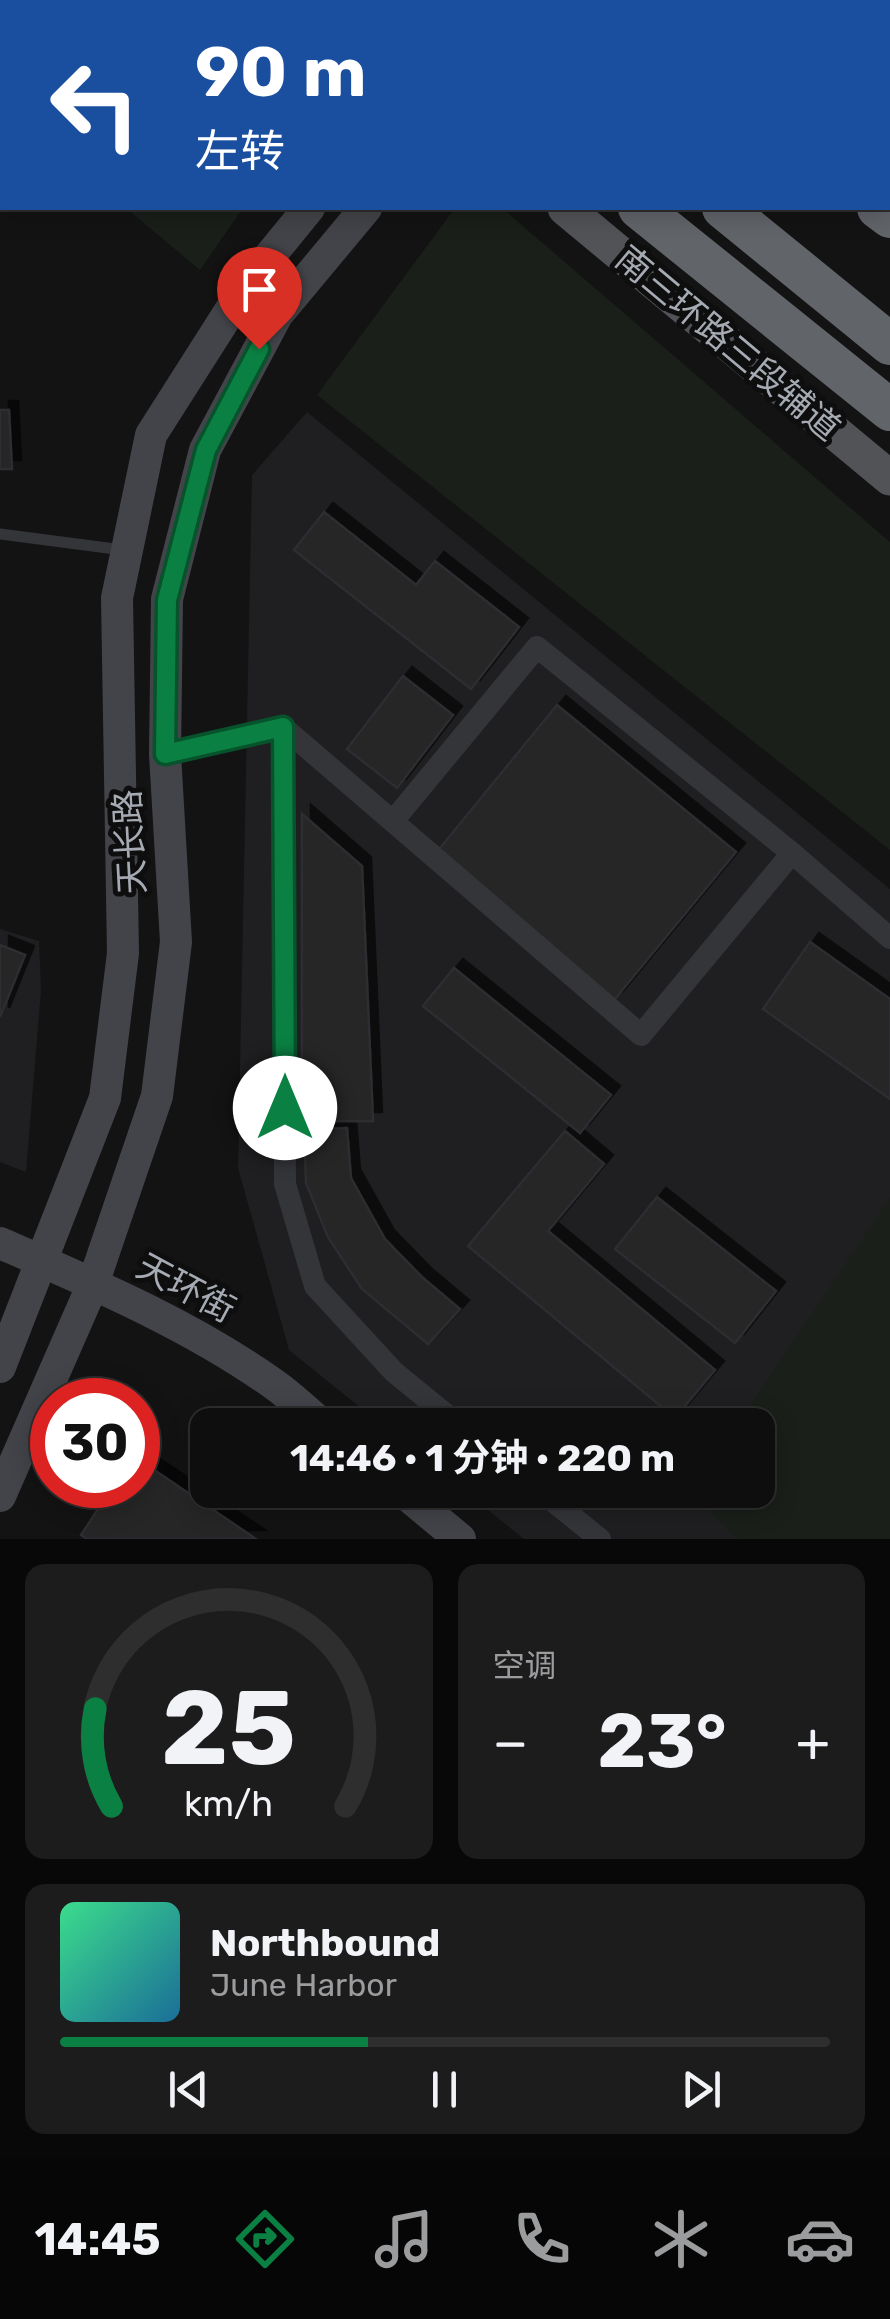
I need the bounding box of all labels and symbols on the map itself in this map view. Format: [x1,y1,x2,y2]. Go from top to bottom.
street label: 南三环路三段辅道 [607,237,849,449]
pin [217,247,302,350]
street label: 天长路 [106,788,154,896]
position arrow [233,1056,337,1160]
street label: 天环街 [130,1245,242,1331]
speed limit sign: 30 [30,1378,160,1508]

